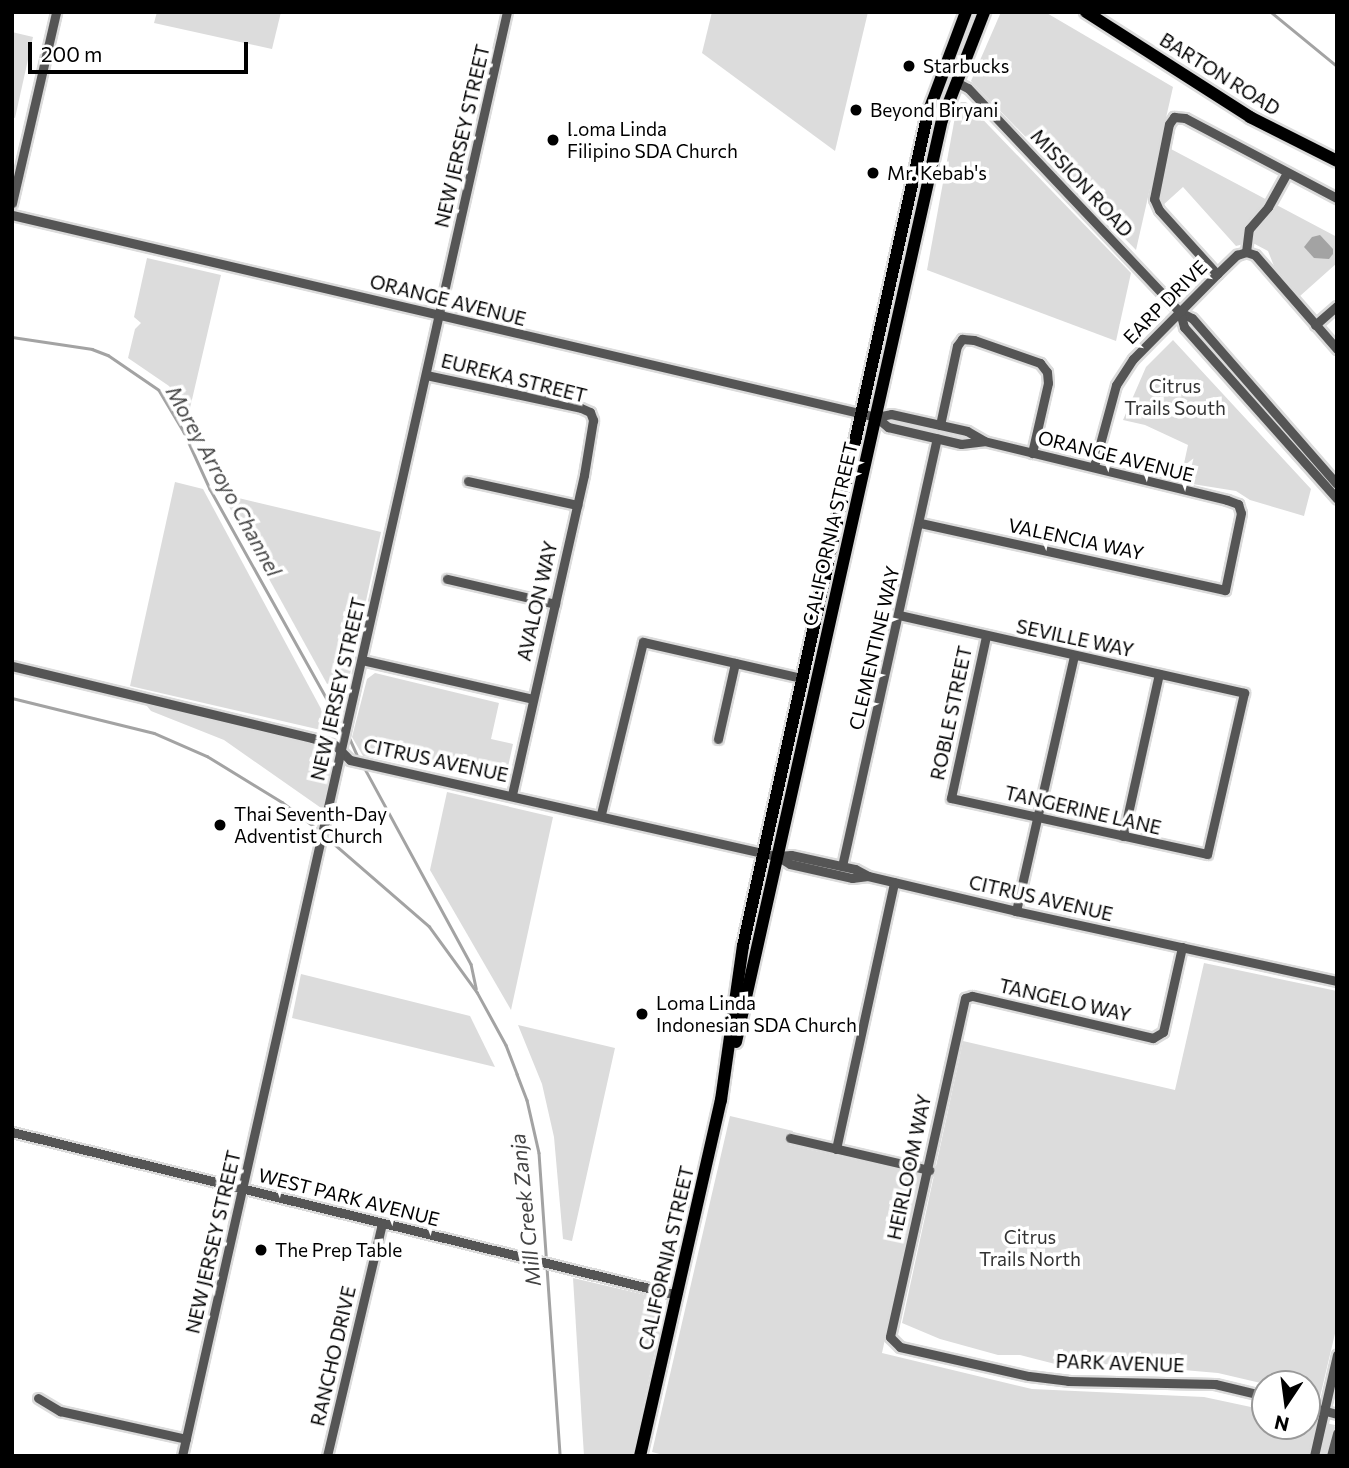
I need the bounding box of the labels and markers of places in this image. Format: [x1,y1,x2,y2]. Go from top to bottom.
place label: Starbucks [923,55,1009,77]
marker: Starbucks [901,58,917,74]
place label: Beyond Biryani [870,99,998,121]
marker: Beyond Biryani [848,102,864,118]
place label: Loma Linda Filipino SDA Church [567,118,738,162]
marker: Loma Linda Filipino SDA Church [545,132,561,148]
place label: Mr. Kebab's [887,162,987,184]
marker: Mr. Kebab's [865,165,881,181]
place label: Thai Seventh-Day Adventist Church [234,803,387,847]
marker: Thai Seventh-Day Adventist Church [212,817,228,833]
place label: Loma Linda Indonesian SDA Church [656,992,857,1036]
marker: Loma Linda Indonesian SDA Church [634,1006,650,1022]
place label: The Prep Table [275,1239,402,1261]
marker: The Prep Table [253,1242,269,1258]

